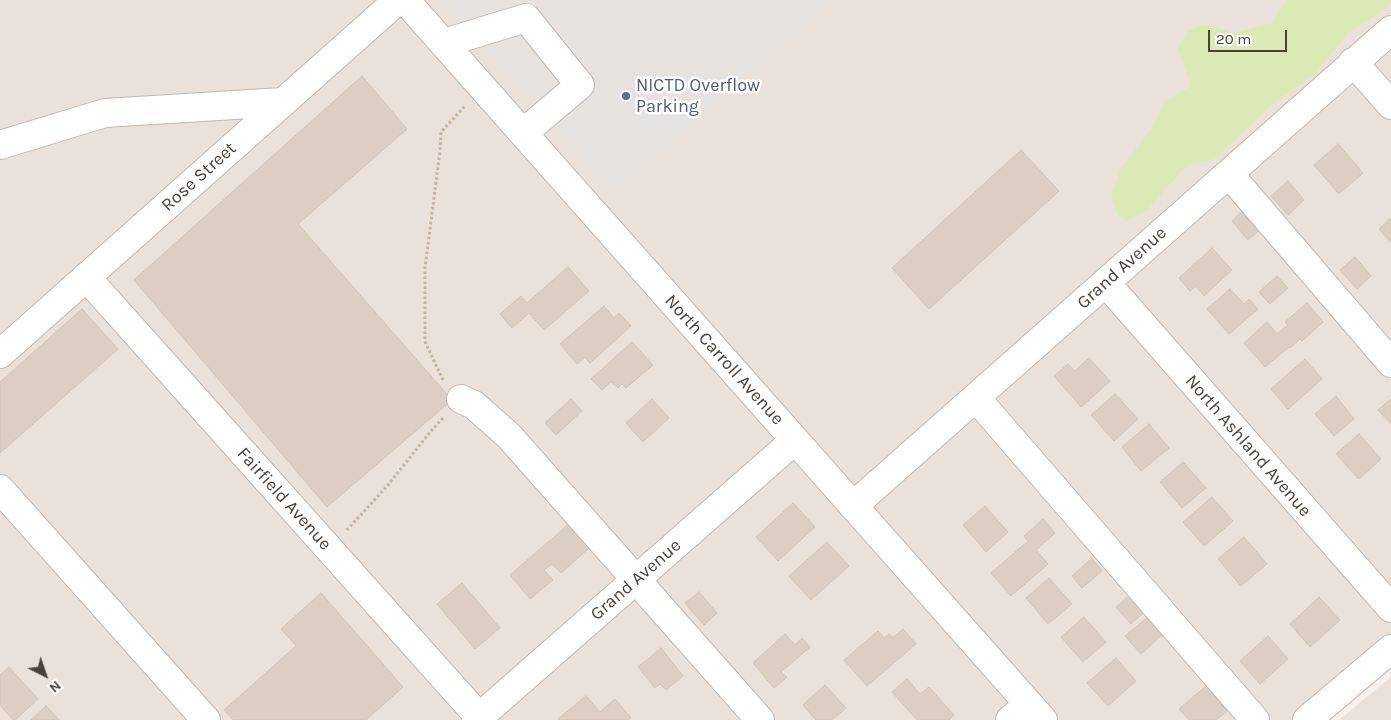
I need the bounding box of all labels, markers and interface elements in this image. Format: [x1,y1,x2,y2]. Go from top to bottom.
scale bar [1211,20,1290,52]
text: 20 m [1216,30,1251,48]
place label: NICTD Overflow Parking [636,75,760,118]
marker: NICTD Overflow Parking [620,90,632,102]
street label: Rose Street [157,138,241,216]
street label: Grand Avenue [1073,222,1171,314]
street label: North Carroll Avenue [660,290,788,430]
street label: North Ashland Avenue [1180,371,1316,521]
street label: Fairfield Avenue [232,443,336,555]
street label: Grand Avenue [586,535,686,625]
north arrow [20,650,70,700]
text: N [46,677,65,696]

